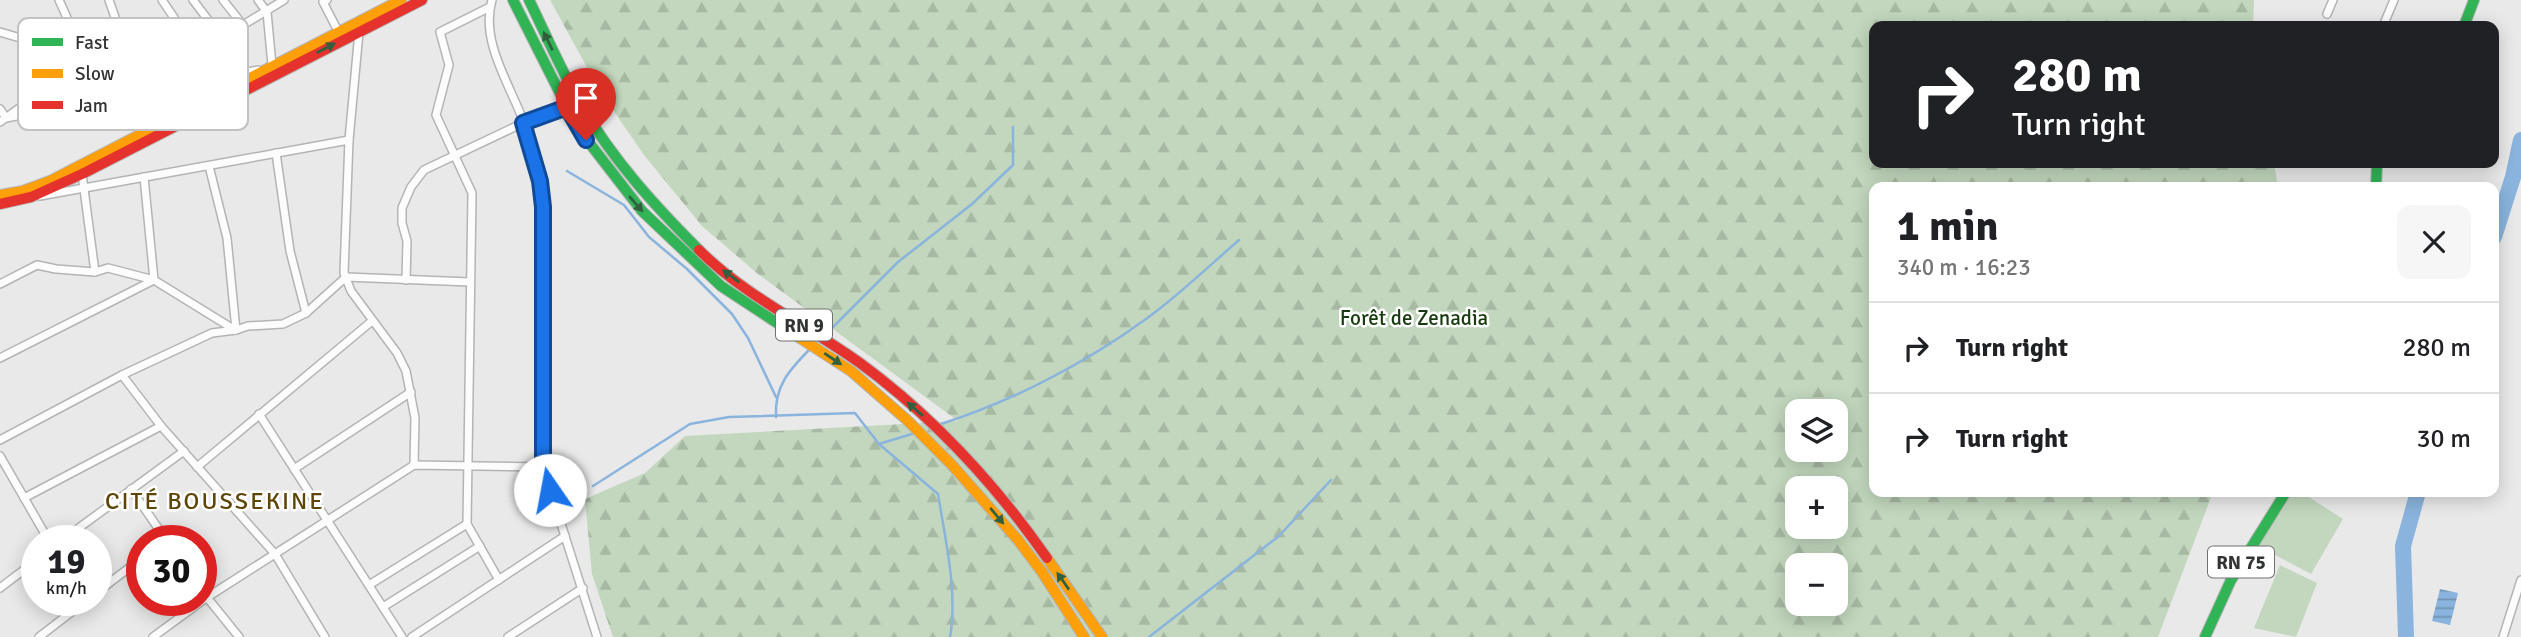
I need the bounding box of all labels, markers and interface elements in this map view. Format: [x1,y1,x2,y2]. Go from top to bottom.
legend [18,18,248,130]
text: Fast [75,31,109,55]
one-way arrow [542,31,553,51]
one-way arrow [316,43,336,54]
text: 280 m [2012,45,2142,105]
icon: right [1897,49,1988,140]
text: Slow [75,62,115,86]
pin [556,68,616,140]
icon: arrive [567,79,605,117]
text: Jam [75,94,108,118]
text: Turn right [2012,105,2145,144]
one-way arrow [628,195,644,213]
text: 1 min [1897,201,1998,252]
button: close [2397,205,2471,279]
text: 340 m · 16:23 [1897,253,2031,282]
one-way arrow [722,269,740,283]
park label: Forêt de Zenadia [1340,305,1488,331]
road number: RN 9 [776,310,832,340]
icon: right [1897,329,1935,367]
text: Turn right [1956,332,2068,364]
text: 280 m [2402,332,2471,364]
one-way arrow [823,353,843,366]
map controls [1785,399,1848,616]
button: layers [1785,399,1848,462]
one-way arrow [907,402,924,417]
icon: right [1897,420,1935,458]
text: Turn right [1956,423,2068,455]
text: 30 m [2416,423,2471,455]
position arrow [513,453,587,527]
button: + [1785,476,1848,539]
district label: CITÉ BOUSSEKINE [105,486,325,516]
one-way arrow [989,507,1004,524]
speed limit sign: 30 [126,525,217,616]
text: 19 [48,540,85,583]
road number: RN 75 [2208,547,2274,578]
button: − [1785,553,1848,616]
one-way arrow [1057,571,1070,590]
text: km/h [46,577,87,599]

